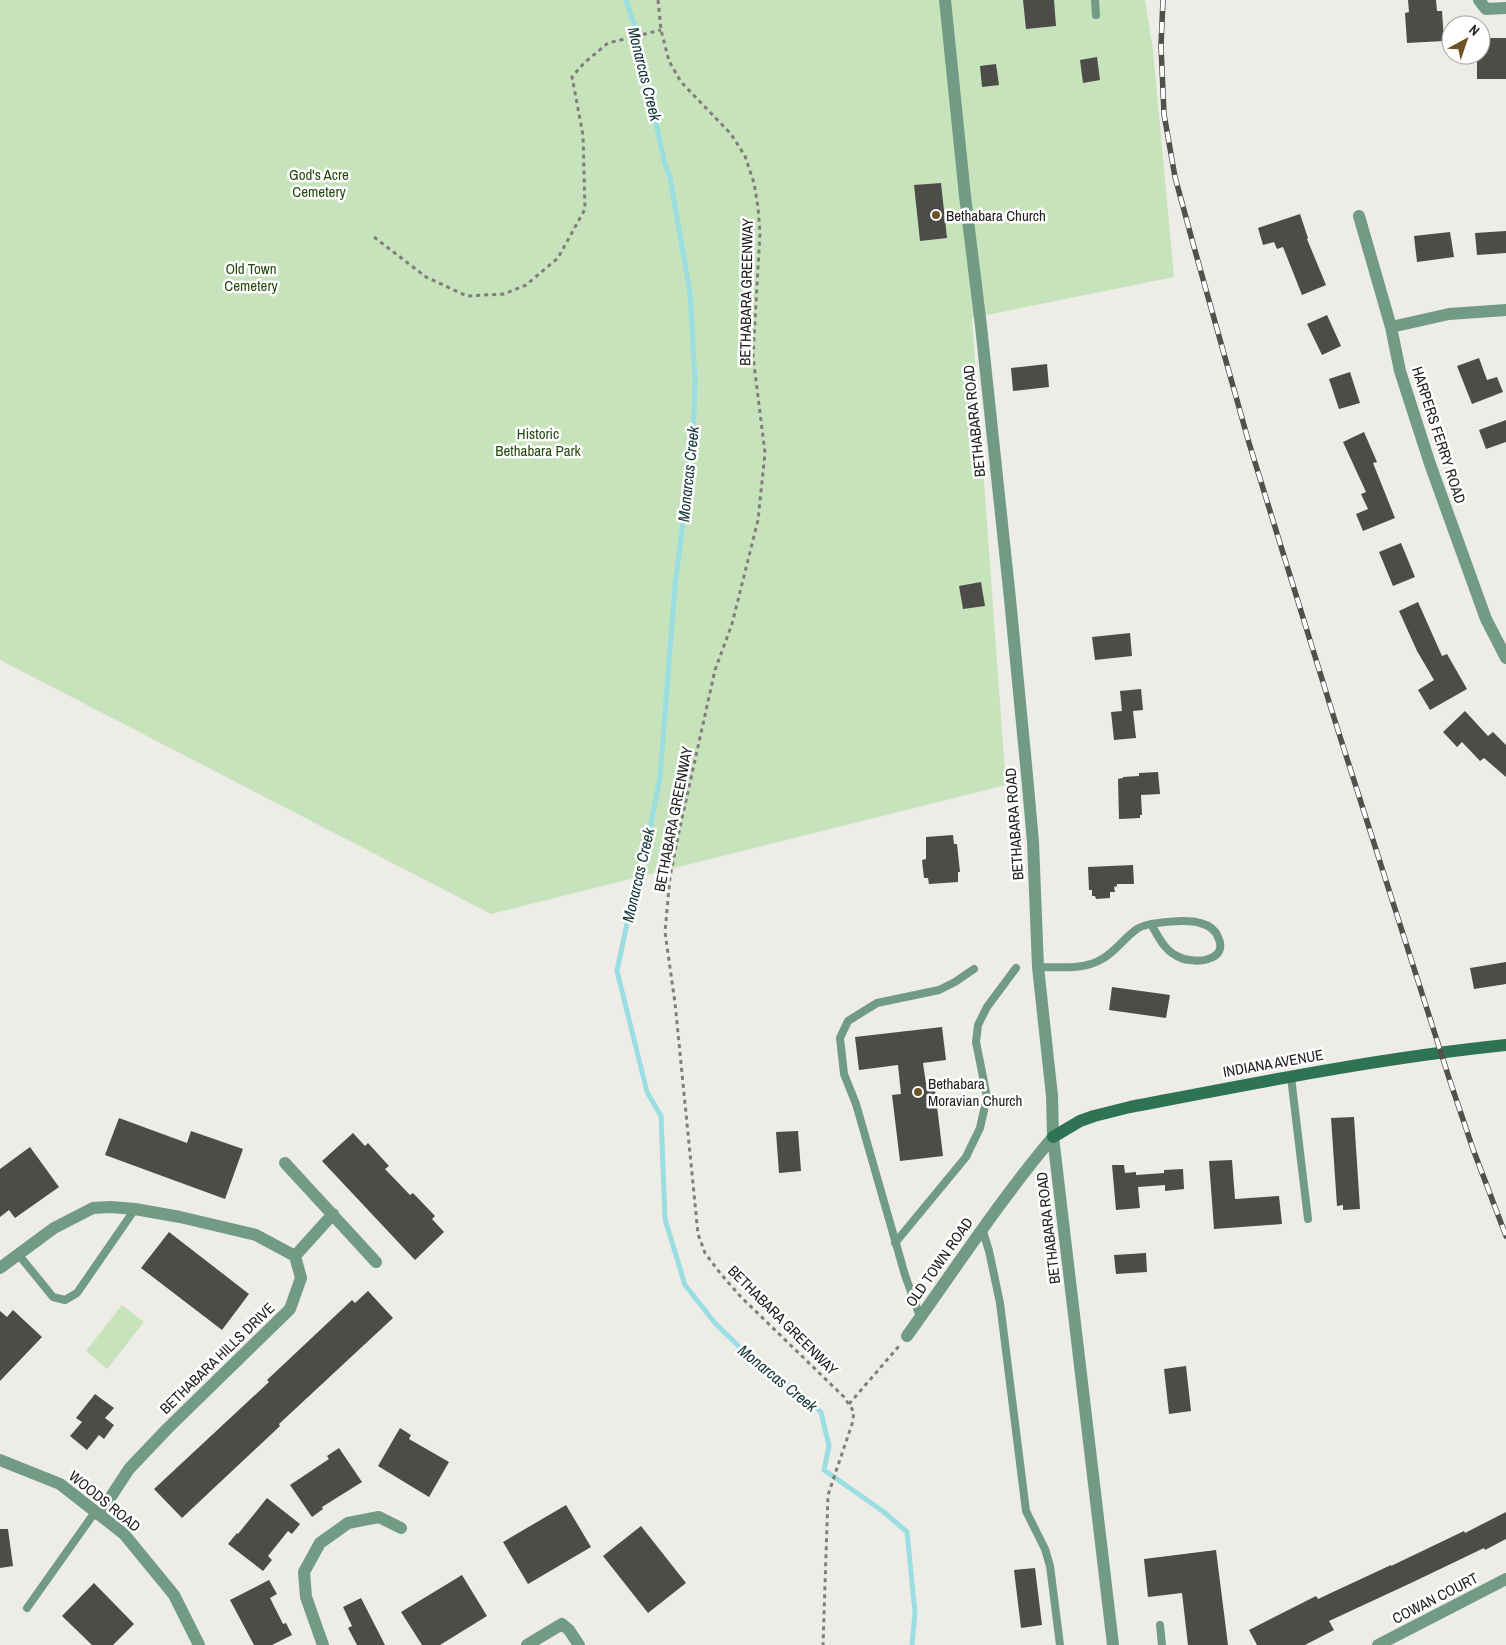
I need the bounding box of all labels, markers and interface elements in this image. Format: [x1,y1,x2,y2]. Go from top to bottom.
north arrow [1441,15,1491,65]
text: N [1465,20,1483,40]
water label: Monarcas Creek [623,25,667,124]
park label: God's Acre Cemetery [289,164,349,202]
place label: Bethabara Church [946,205,1046,226]
marker: Bethabara Church [930,209,942,221]
street label: BETHABARA GREENWAY [734,217,758,366]
park label: Old Town Cemetery [224,258,279,296]
street label: BETHABARA ROAD [958,364,990,478]
street label: HARPERS FERRY ROAD [1407,364,1471,506]
park label: Historic Bethabara Park [495,423,582,461]
water label: Monarcas Creek [672,425,704,523]
street label: BETHABARA GREENWAY [649,744,698,893]
street label: BETHABARA ROAD [1000,767,1028,881]
water label: Monarcas Creek [616,825,660,924]
street label: INDIANA AVENUE [1221,1044,1325,1082]
place label: Bethabara Moravian Church [928,1073,1022,1111]
marker: Bethabara Moravian Church [912,1086,924,1098]
street label: BETHABARA ROAD [1031,1171,1065,1285]
street label: OLD TOWN ROAD [900,1213,978,1311]
street label: BETHABARA GREENWAY [723,1260,843,1380]
street label: BETHABARA HILLS DRIVE [155,1297,279,1419]
water label: Monarcas Creek [734,1339,823,1417]
street label: WOODS ROAD [65,1466,145,1537]
street label: COWAN COURT [1389,1567,1482,1629]

